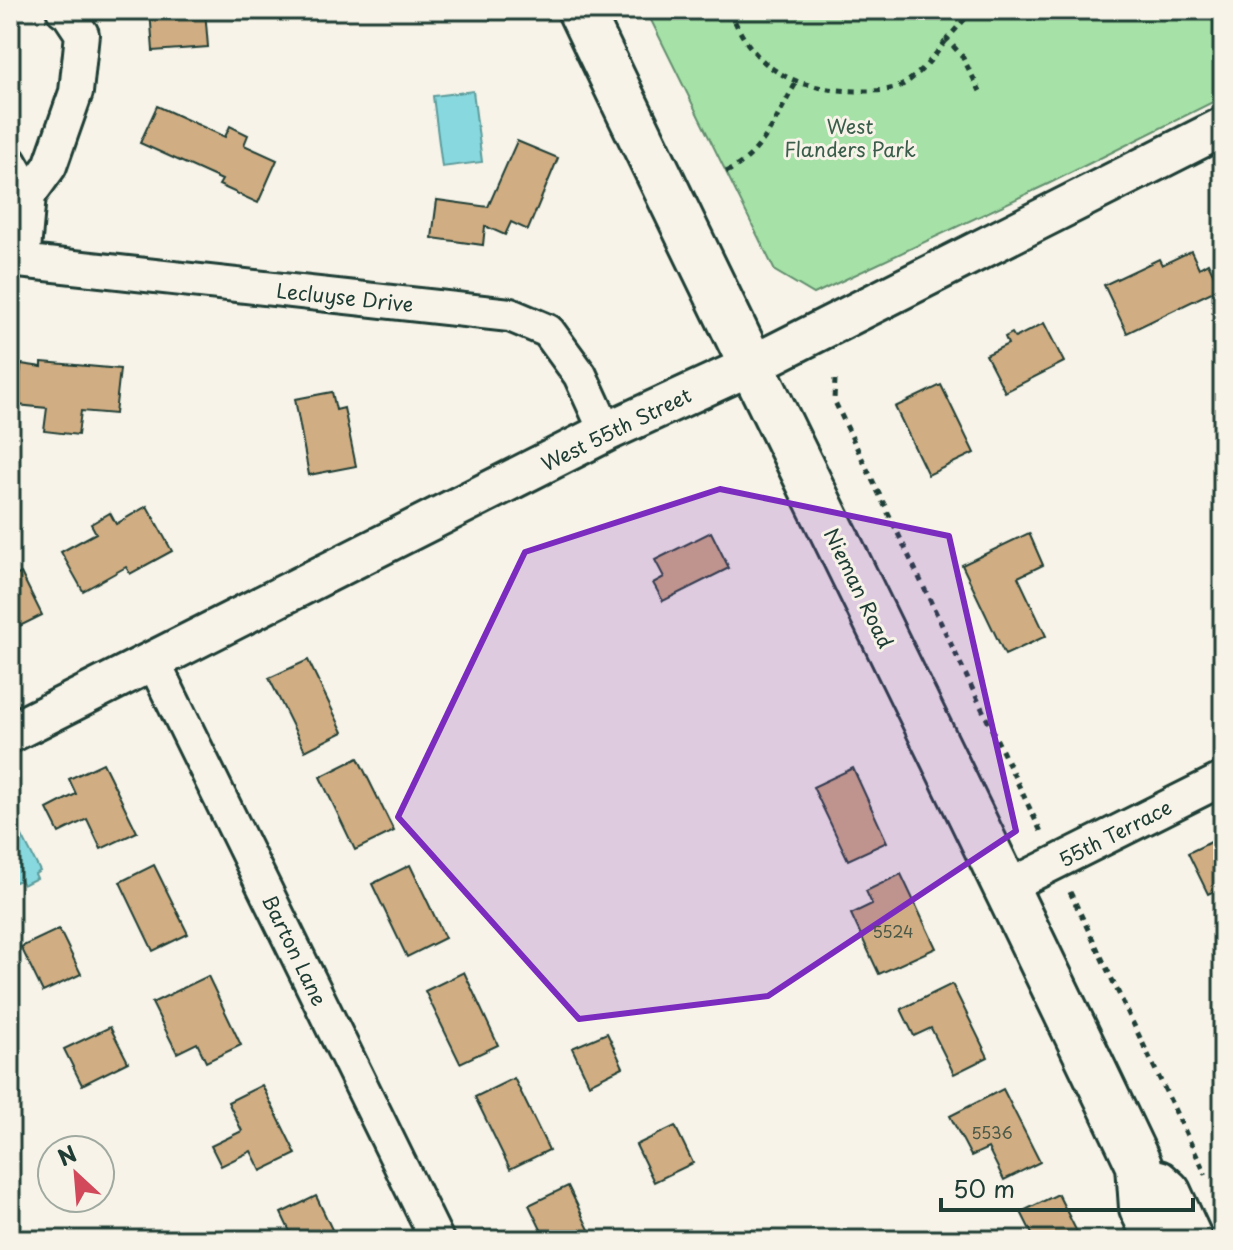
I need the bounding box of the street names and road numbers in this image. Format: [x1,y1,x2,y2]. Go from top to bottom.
street label: Lecluyse Drive [275,275,415,319]
street label: West 55th Street [536,380,696,478]
street label: Nieman Road [817,523,901,653]
street label: 55th Terrace [1053,792,1177,874]
street label: Barton Lane [255,889,335,1011]

